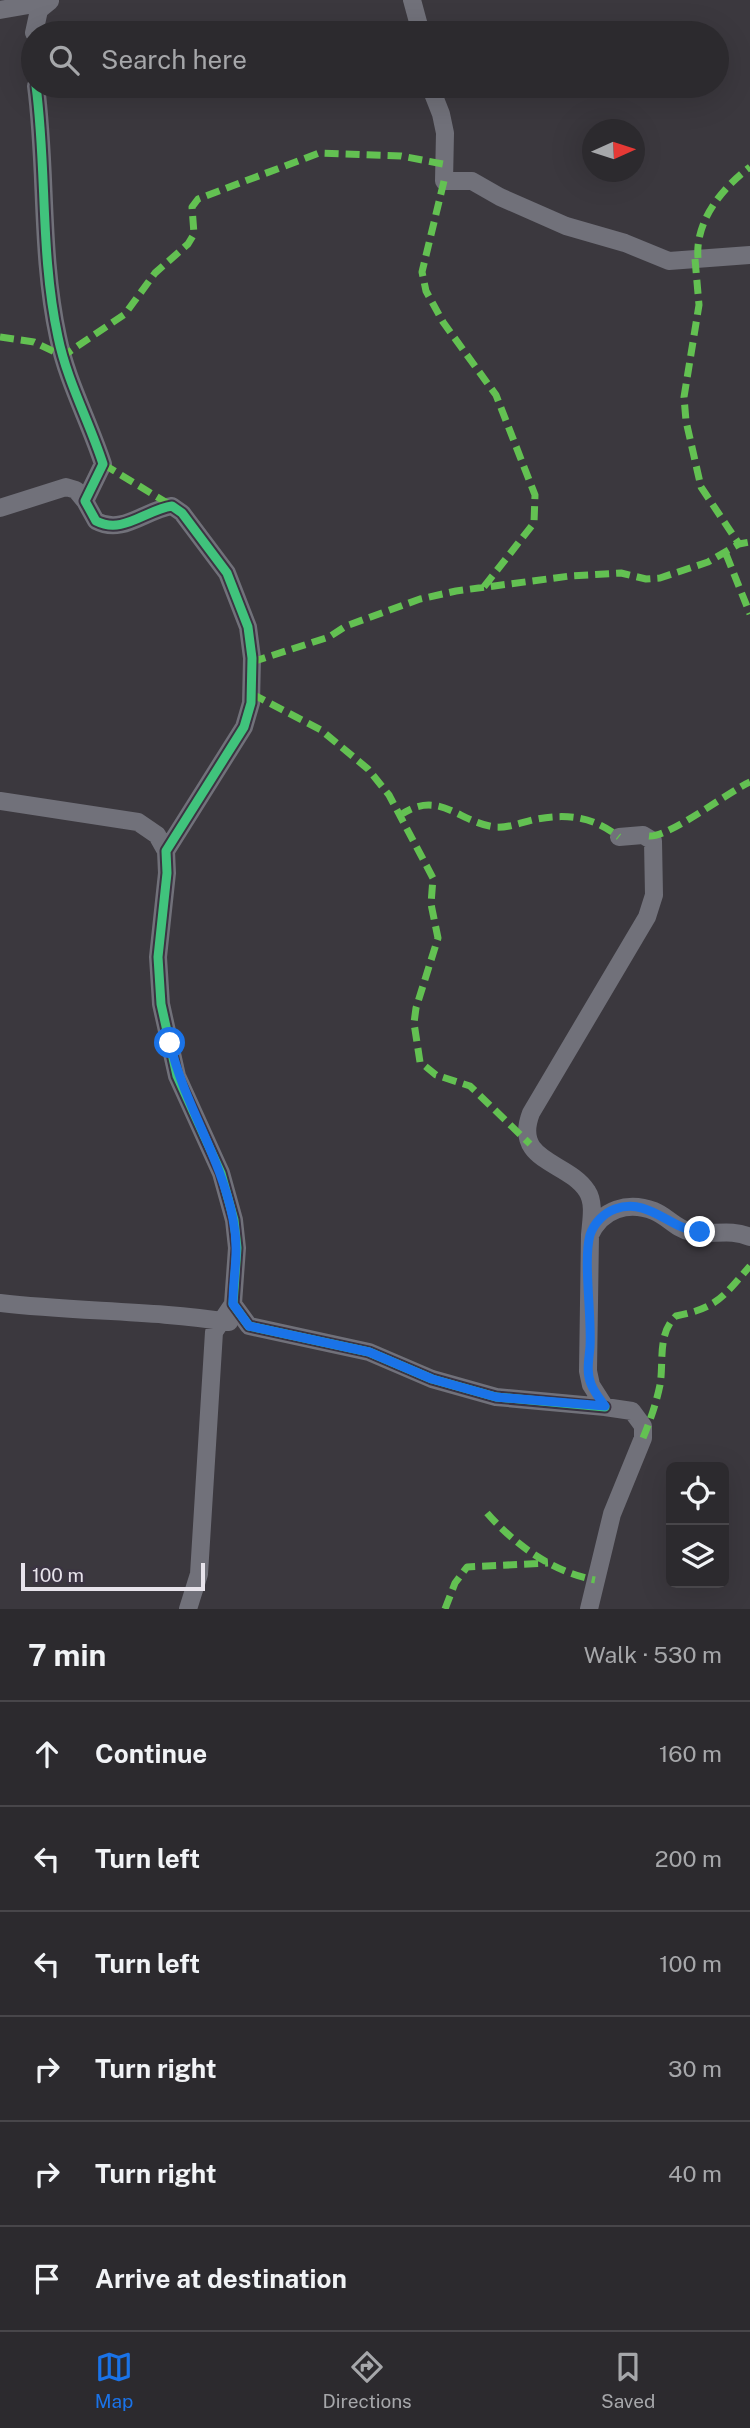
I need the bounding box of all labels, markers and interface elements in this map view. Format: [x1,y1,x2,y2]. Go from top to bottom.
search box [21,21,729,98]
icon: search [45,41,83,79]
text: Search here [101,44,247,75]
north arrow [582,119,645,182]
route start [154,1027,185,1058]
route end [684,1216,715,1247]
map controls [666,1462,729,1588]
button: locate [666,1462,729,1525]
button: layers [666,1525,729,1588]
scale bar [21,1560,205,1592]
text: 100 m [32,1564,84,1586]
text: 7 min [28,1637,106,1673]
text: Walk · 530 m [584,1641,722,1668]
icon: ahead [28,1735,66,1773]
text: Continue [95,1738,207,1769]
text: 160 m [659,1740,722,1767]
icon: left [28,1840,66,1878]
text: Turn left [95,1843,200,1874]
text: 200 m [655,1845,722,1872]
icon: left [28,1945,66,1983]
text: Turn left [95,1948,200,1979]
text: 100 m [659,1950,722,1977]
icon: right [28,2050,66,2088]
text: Turn right [95,2053,217,2084]
text: 30 m [668,2055,722,2082]
icon: right [28,2155,66,2193]
text: Turn right [95,2158,217,2189]
text: 40 m [668,2160,722,2187]
icon: arrive [28,2260,66,2298]
text: Arrive at destination [95,2263,347,2294]
tab: Map [95,2348,133,2412]
tab: Directions [322,2348,412,2412]
tab: Saved [601,2348,655,2412]

